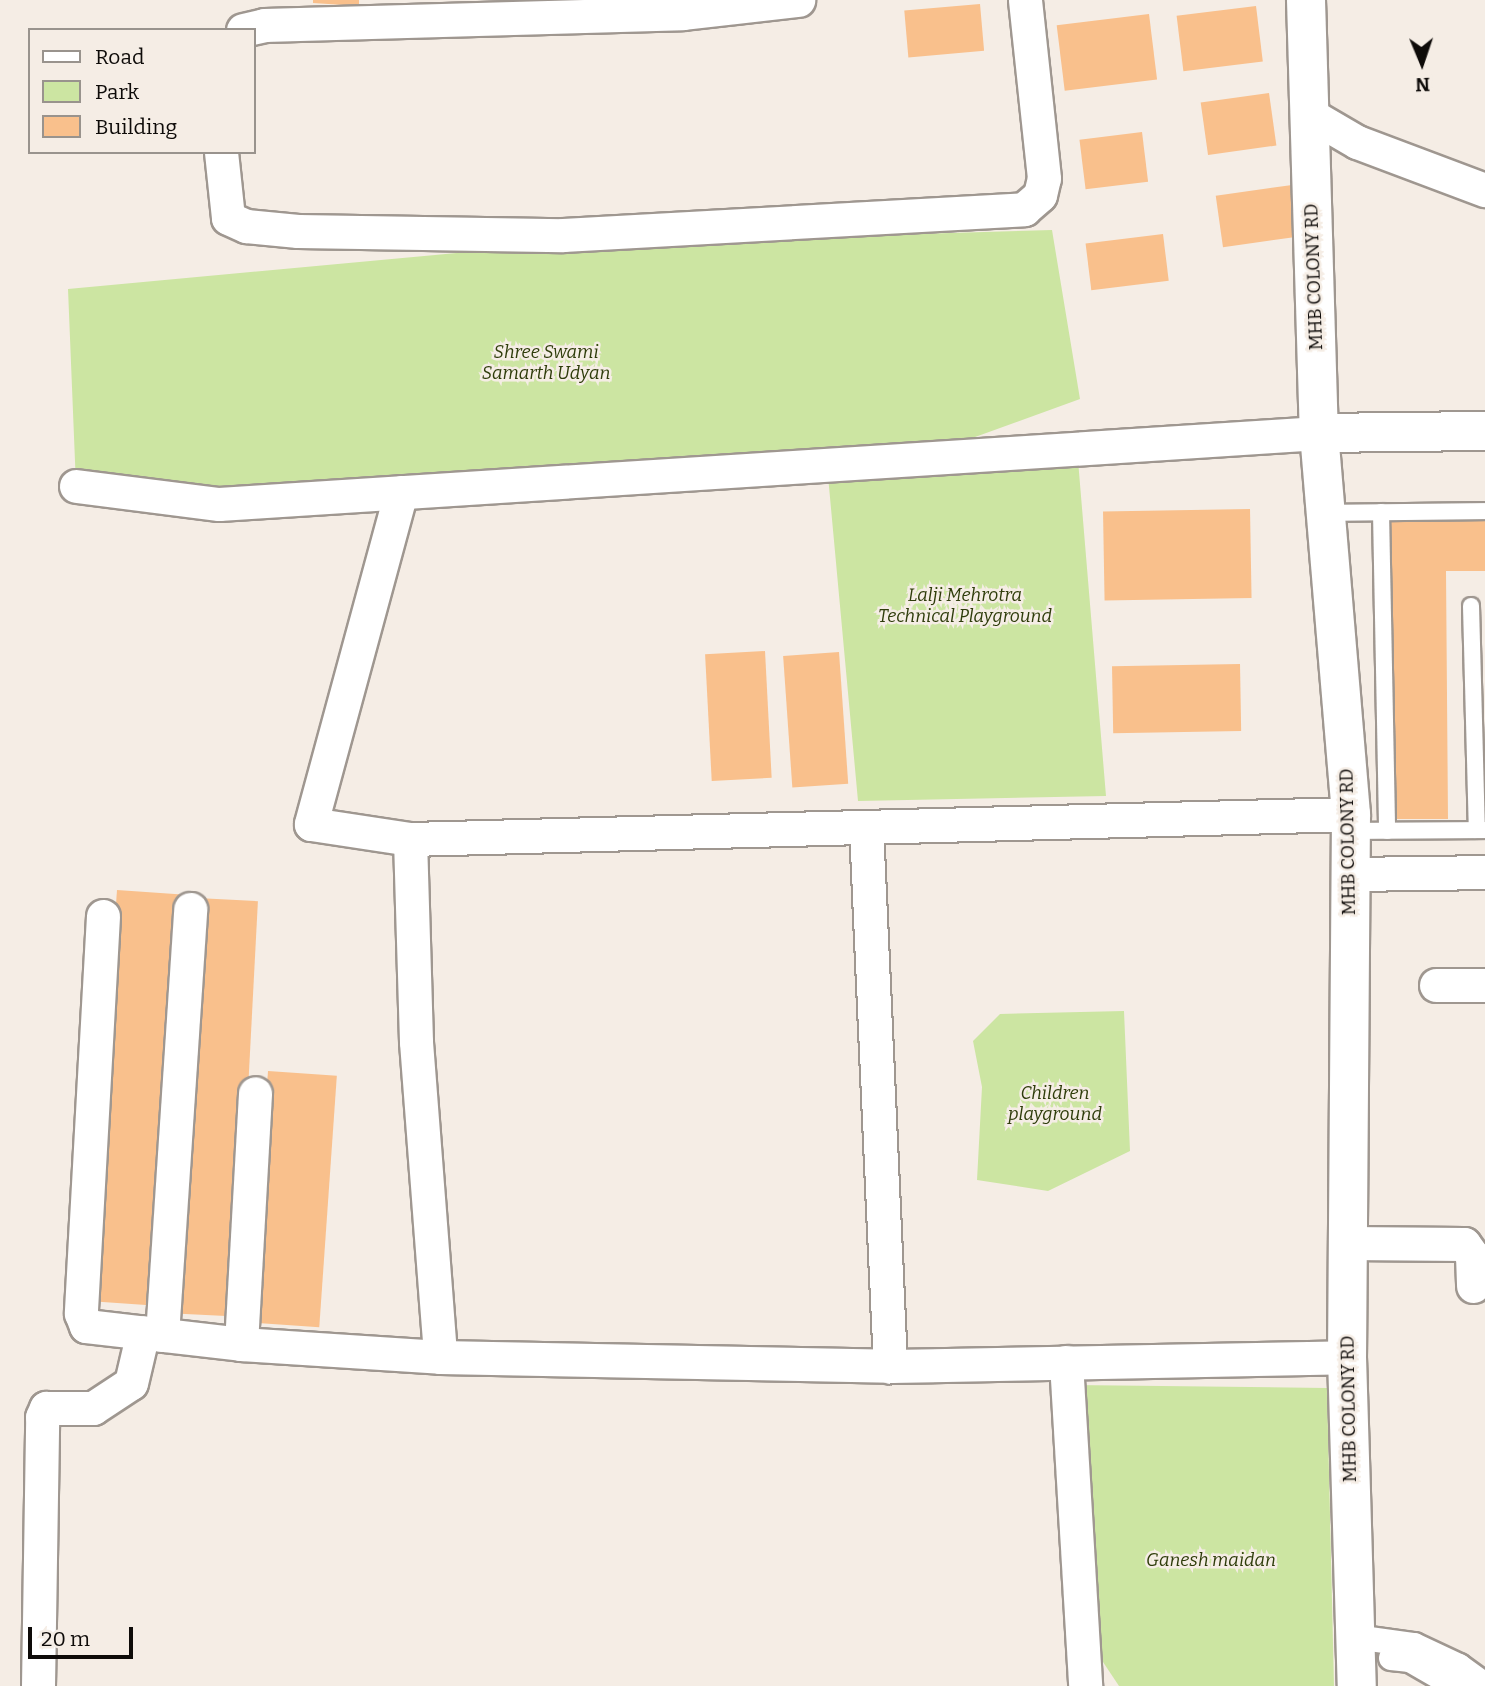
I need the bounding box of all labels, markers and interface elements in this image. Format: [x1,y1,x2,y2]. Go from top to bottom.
legend [28,28,256,154]
north arrow [1387,28,1457,98]
text: Road [95,44,144,70]
text: N [1415,73,1430,96]
text: Park [95,79,139,105]
text: Building [95,114,177,140]
street label: MHB COLONY RD [1301,203,1327,351]
park label: Shree Swami Samarth Udyan [482,342,610,384]
park label: Lalji Mehrotra Technical Playground [878,585,1052,628]
street label: MHB COLONY RD [1336,769,1360,915]
park label: Children playground [1008,1083,1102,1126]
street label: MHB COLONY RD [1337,1336,1361,1482]
park label: Ganesh maidan [1146,1549,1276,1571]
scale bar [32,1612,136,1656]
text: 20 m [41,1626,90,1652]

